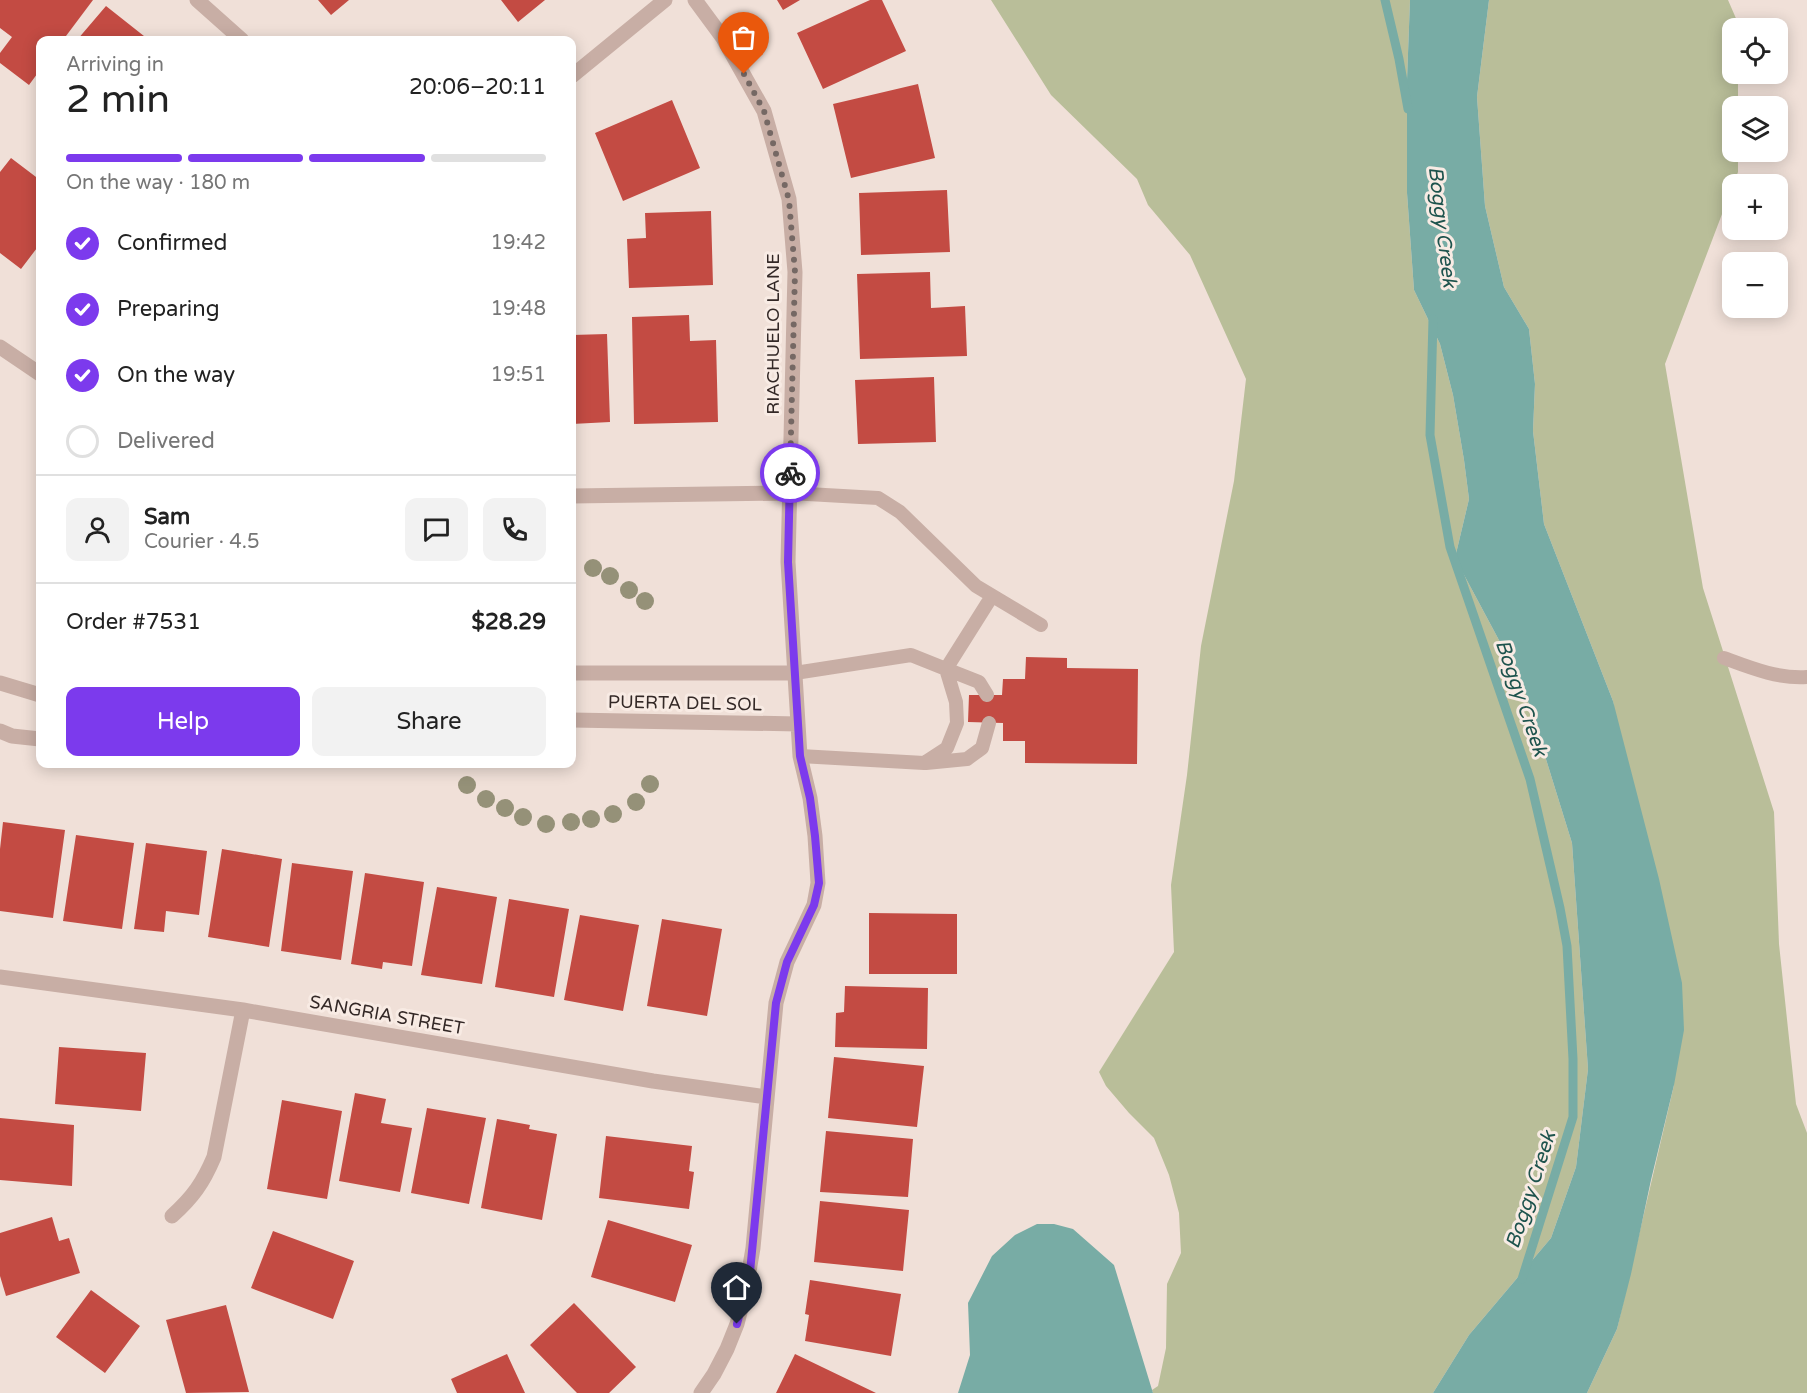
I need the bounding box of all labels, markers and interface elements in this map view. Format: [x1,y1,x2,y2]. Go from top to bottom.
pin [718,12,769,74]
map controls [1722,18,1788,318]
button: locate [1722,18,1788,84]
icon: bag [727,21,760,54]
text: Arriving in [66,53,164,77]
text: 20:06–20:11 [409,74,546,100]
text: 2 min [66,76,170,123]
button: layers [1722,96,1788,162]
water label: Boggy Creek [1423,165,1462,291]
text: On the way · 180 m [66,171,250,195]
button: + [1722,174,1788,240]
icon: check [66,227,99,260]
text: Confirmed [117,230,227,256]
text: 19:42 [491,231,546,255]
button: − [1722,252,1788,318]
street label: RIACHUELO LANE [762,253,784,415]
icon: check [66,293,99,326]
text: Preparing [117,296,220,322]
text: 19:48 [491,297,546,321]
icon: check [66,359,99,392]
text: On the way [117,362,235,388]
text: 19:51 [491,363,546,387]
text: Delivered [117,428,215,454]
courier [760,443,820,503]
icon: bike [774,457,807,490]
button: person [66,498,129,561]
button: chat [405,498,468,561]
button: phone [483,498,546,561]
text: Sam [144,504,190,530]
text: Courier · 4.5 [144,530,259,554]
text: Order #7531 [66,609,201,635]
text: $28.29 [471,609,546,635]
water label: Boggy Creek [1490,637,1553,761]
button: Help [66,687,300,756]
button: Share [312,687,546,756]
street label: PUERTA DEL SOL [608,691,763,715]
street label: SANGRIA STREET [308,991,466,1039]
water label: Boggy Creek [1501,1126,1562,1252]
pin [711,1262,762,1324]
icon: home [720,1271,753,1304]

